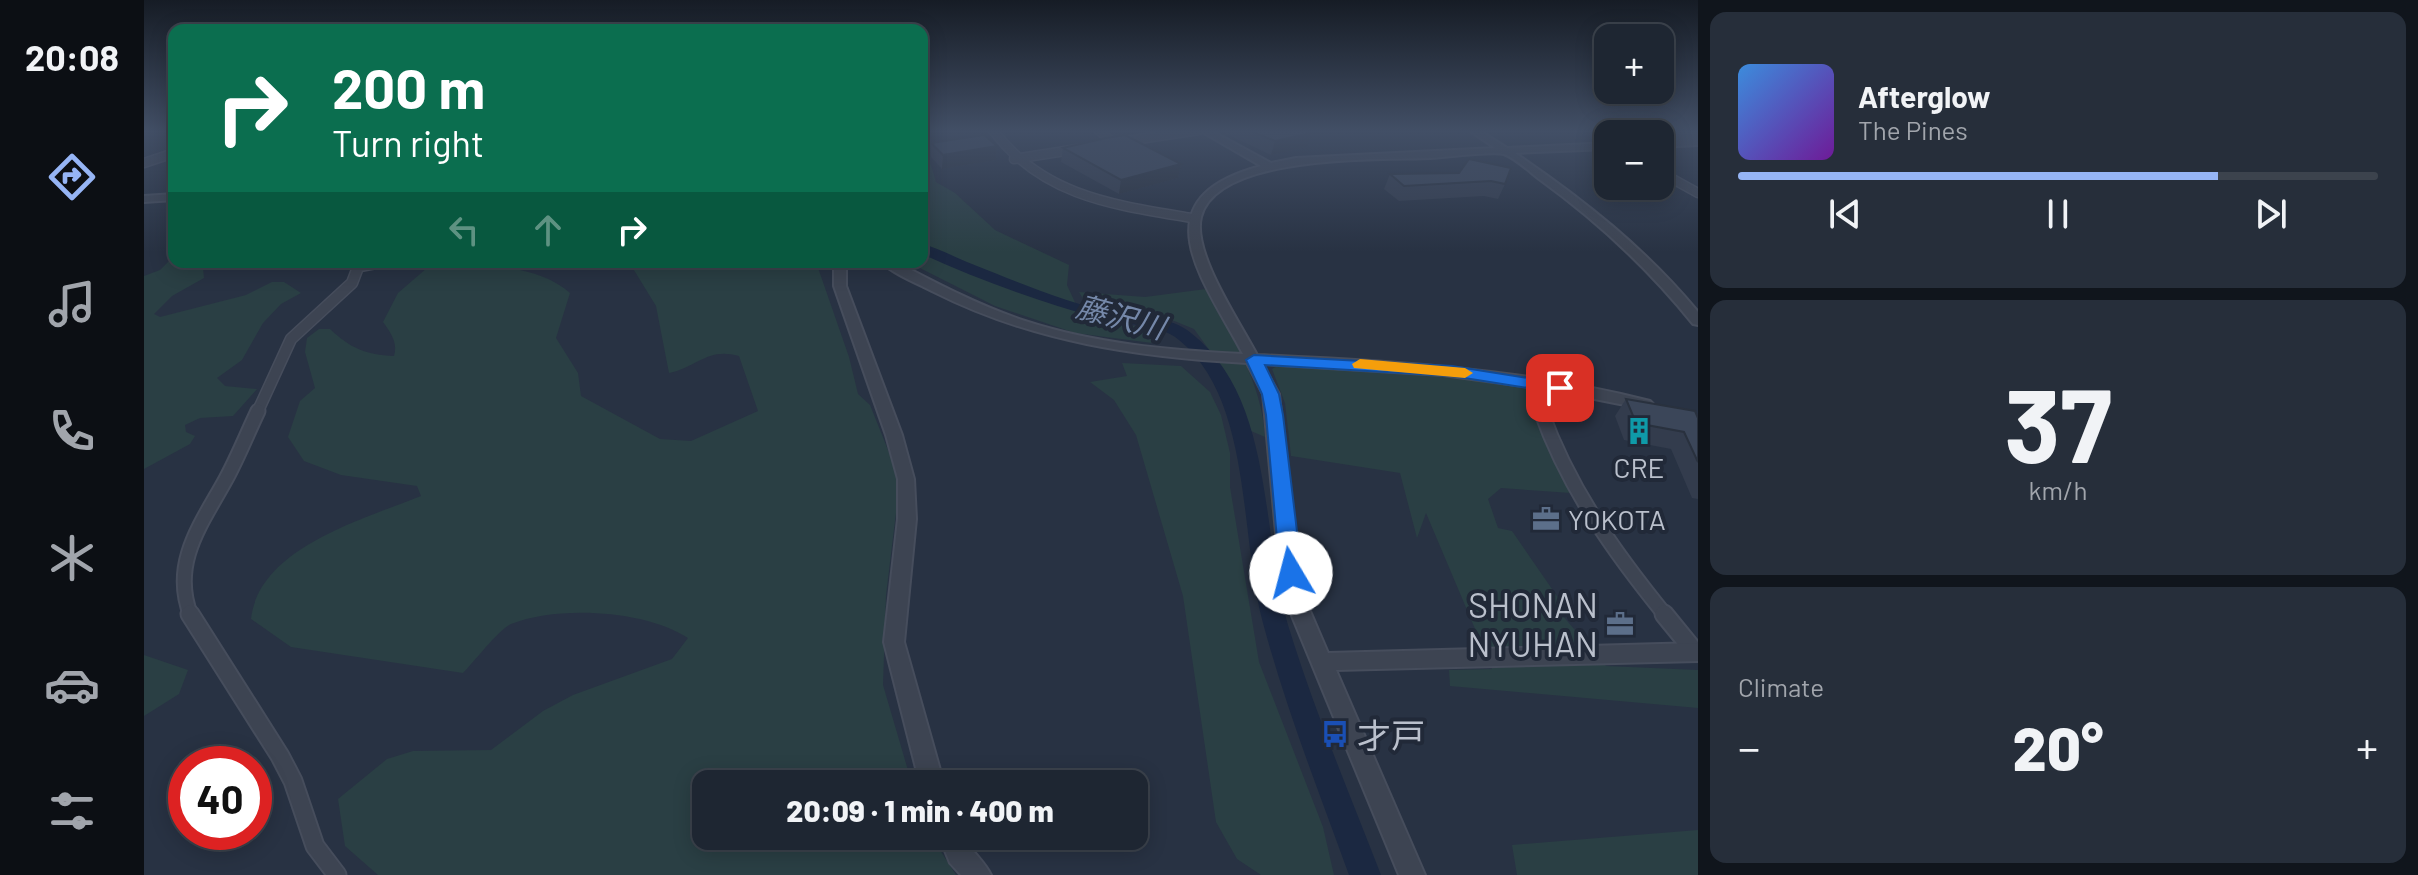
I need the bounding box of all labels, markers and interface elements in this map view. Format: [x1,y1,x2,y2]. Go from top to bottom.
map controls [1594,24,1674,200]
button: + [1594,24,1674,104]
text: 20:08 [25,35,119,78]
text: 200 m [332,53,485,120]
icon: right [200,56,304,160]
text: Afterglow [1858,78,1991,114]
text: The Pines [1858,114,1968,145]
button: − [1594,120,1674,200]
text: Turn right [332,121,484,164]
icon: directions [44,149,100,205]
icon: previous [1823,192,1867,236]
icon: pause [2036,192,2080,236]
icon: next [2249,192,2293,236]
icon: left [442,208,486,252]
icon: ahead [526,208,570,252]
icon: right [610,208,654,252]
icon: music [44,276,100,332]
water label: 藤沢川 [1073,287,1172,346]
pin [1526,354,1594,422]
text: 37 [2004,359,2112,484]
icon: arrive [1538,366,1582,410]
icon: phone [44,403,100,459]
building icon: CRE [1624,416,1654,446]
place label: CRE [1613,450,1665,484]
text: km/h [2029,474,2087,505]
place label: YOKOTA [1568,502,1666,536]
office icon: YOKOTA [1531,504,1561,534]
icon: climate [44,530,100,586]
position arrow [1249,531,1333,615]
place label: SHONAN NYUHAN [1468,584,1598,664]
office icon: SHONAN NYUHAN [1605,609,1635,639]
icon: car [44,657,100,713]
text: Climate [1738,671,1824,702]
text: 20° [2013,711,2103,783]
place label: 才戸 [1357,714,1425,755]
bus stop icon: 才戸 [1320,719,1350,749]
text: − [1738,720,1760,773]
text: + [2356,720,2378,773]
speed limit sign: 40 [168,746,272,850]
icon: filters [44,783,100,839]
text: 20:09 · 1 min · 400 m [786,792,1054,828]

